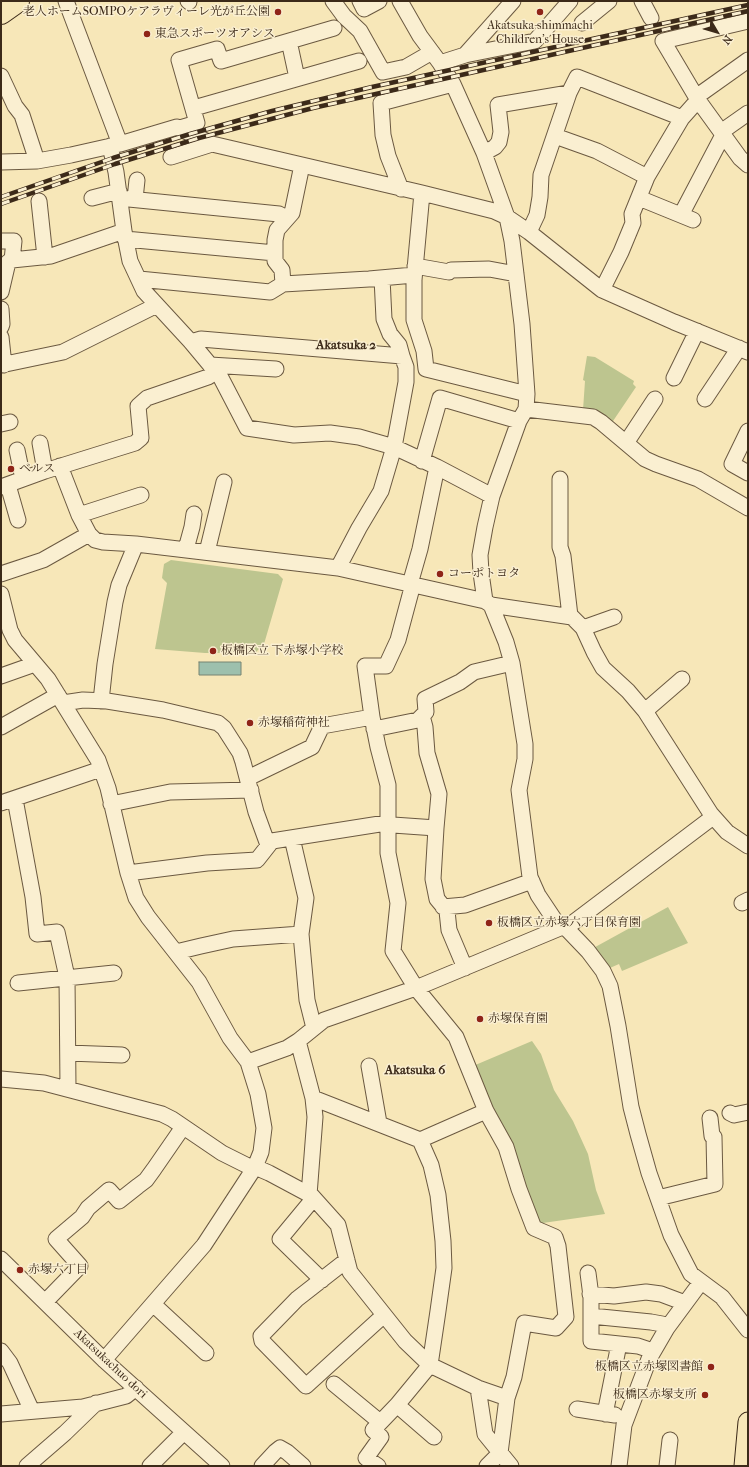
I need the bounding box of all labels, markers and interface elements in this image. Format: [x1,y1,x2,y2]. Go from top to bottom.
place label: 老人ホームSOMPOケアラヴィーレ光が丘公園 [23,5,270,19]
marker: 老人ホームSOMPOケアラヴィーレ光が丘公園 [273,7,283,17]
marker: Akatsuka-shimmachi Children's House [535,7,545,17]
north arrow [697,12,737,52]
place label: Akatsuka-shimmachi Children's House [487,19,593,47]
place label: 東急スポーツオアシス [155,27,275,41]
marker: 東急スポーツオアシス [142,29,152,39]
text: N [719,32,735,47]
district label: Akatsuka 2 [316,338,376,354]
place label: ベルス [19,462,55,476]
marker: ベルス [6,464,16,474]
place label: コーポトヨタ [448,567,520,581]
marker: コーポトヨタ [435,569,445,579]
place label: 板橋区立 下赤塚小学校 [221,644,344,658]
marker: 板橋区立 下赤塚小学校 [208,646,218,656]
place label: 赤塚稲荷神社 [258,716,330,730]
marker: 赤塚稲荷神社 [245,718,255,728]
place label: 板橋区立赤塚六丁目保育園 [497,916,641,930]
marker: 板橋区立赤塚六丁目保育園 [484,918,494,928]
place label: 赤塚保育園 [488,1012,548,1026]
marker: 赤塚保育園 [475,1014,485,1024]
district label: Akatsuka 6 [385,1063,445,1079]
place label: 赤塚六丁目 [28,1263,88,1277]
marker: 赤塚六丁目 [15,1265,25,1275]
street label: Akatsukachuo dori [70,1326,150,1402]
place label: 板橋区立赤塚図書館 [595,1360,703,1374]
marker: 板橋区立赤塚図書館 [706,1362,716,1372]
place label: 板橋区赤塚支所 [613,1388,697,1402]
marker: 板橋区赤塚支所 [700,1390,710,1400]

